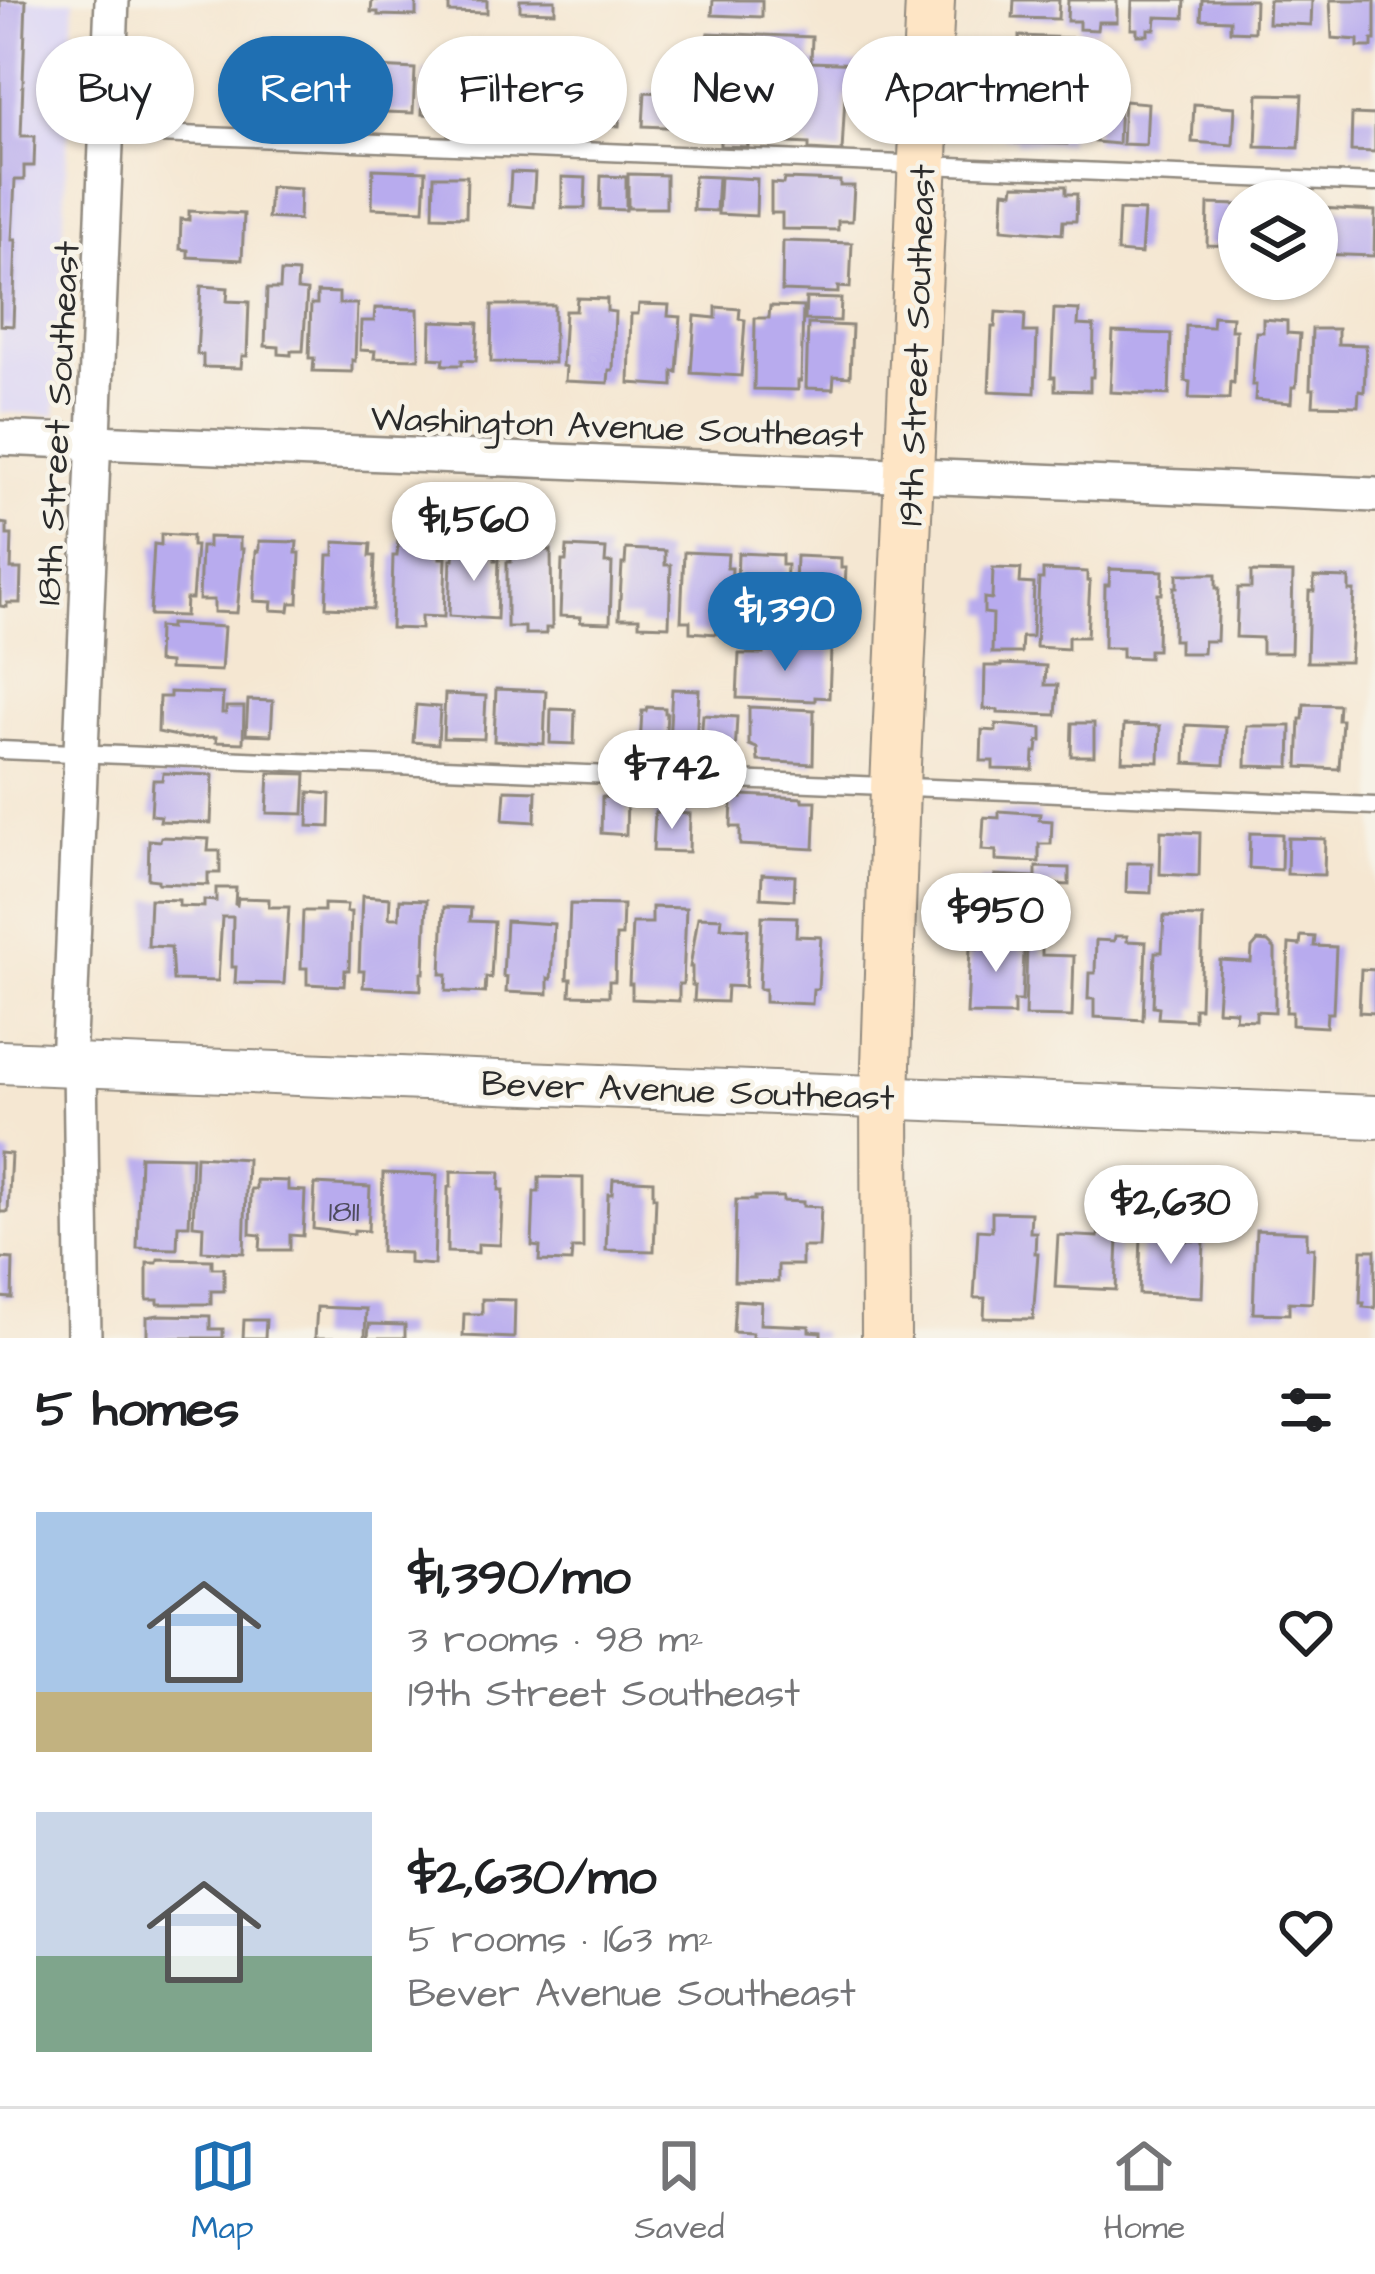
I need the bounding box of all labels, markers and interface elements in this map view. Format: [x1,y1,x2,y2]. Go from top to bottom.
chip: Buy [36,36,194,144]
chip: Rent [218,36,393,144]
chip: Filters [417,36,627,144]
chip: New [651,36,818,144]
chip: Apartment [842,36,1131,144]
street label: 19th Street Southeast [886,163,949,527]
map controls [1218,180,1338,300]
button: layers [1218,180,1338,300]
street label: 18th Street Southeast [23,239,94,607]
street label: Washington Avenue Southeast [370,393,865,463]
pin: $1,560 [376,482,572,584]
text: $1,560 [419,494,529,548]
pin: $1,390 [687,572,883,674]
text: $1,390 [735,584,835,638]
pin: $742 [601,730,743,832]
text: $742 [625,742,719,796]
pin: $950 [925,873,1067,975]
text: $950 [948,885,1044,939]
street label: Bever Avenue Southeast [480,1059,896,1124]
pin: $2,630 [1073,1165,1269,1267]
text: $2,630 [1111,1177,1231,1231]
house number: 1811 [329,1191,360,1233]
text: 5 homes [36,1375,239,1446]
icon: filters [1273,1377,1339,1443]
text: $1,390/mo [408,1543,631,1614]
icon: home [132,1560,276,1704]
icon: heart [1273,1599,1339,1665]
text: 3 rooms · 98 m² [408,1614,704,1668]
text: 19th Street Southeast [408,1668,800,1722]
text: $2,630/mo [408,1843,656,1914]
icon: home [132,1860,276,2004]
icon: heart [1273,1899,1339,1965]
text: 5 rooms · 163 m² [408,1914,713,1968]
text: Bever Avenue Southeast [408,1968,856,2022]
tab: Map [190,2133,256,2251]
tab: Saved [635,2133,724,2251]
tab: Home [1103,2133,1185,2251]

